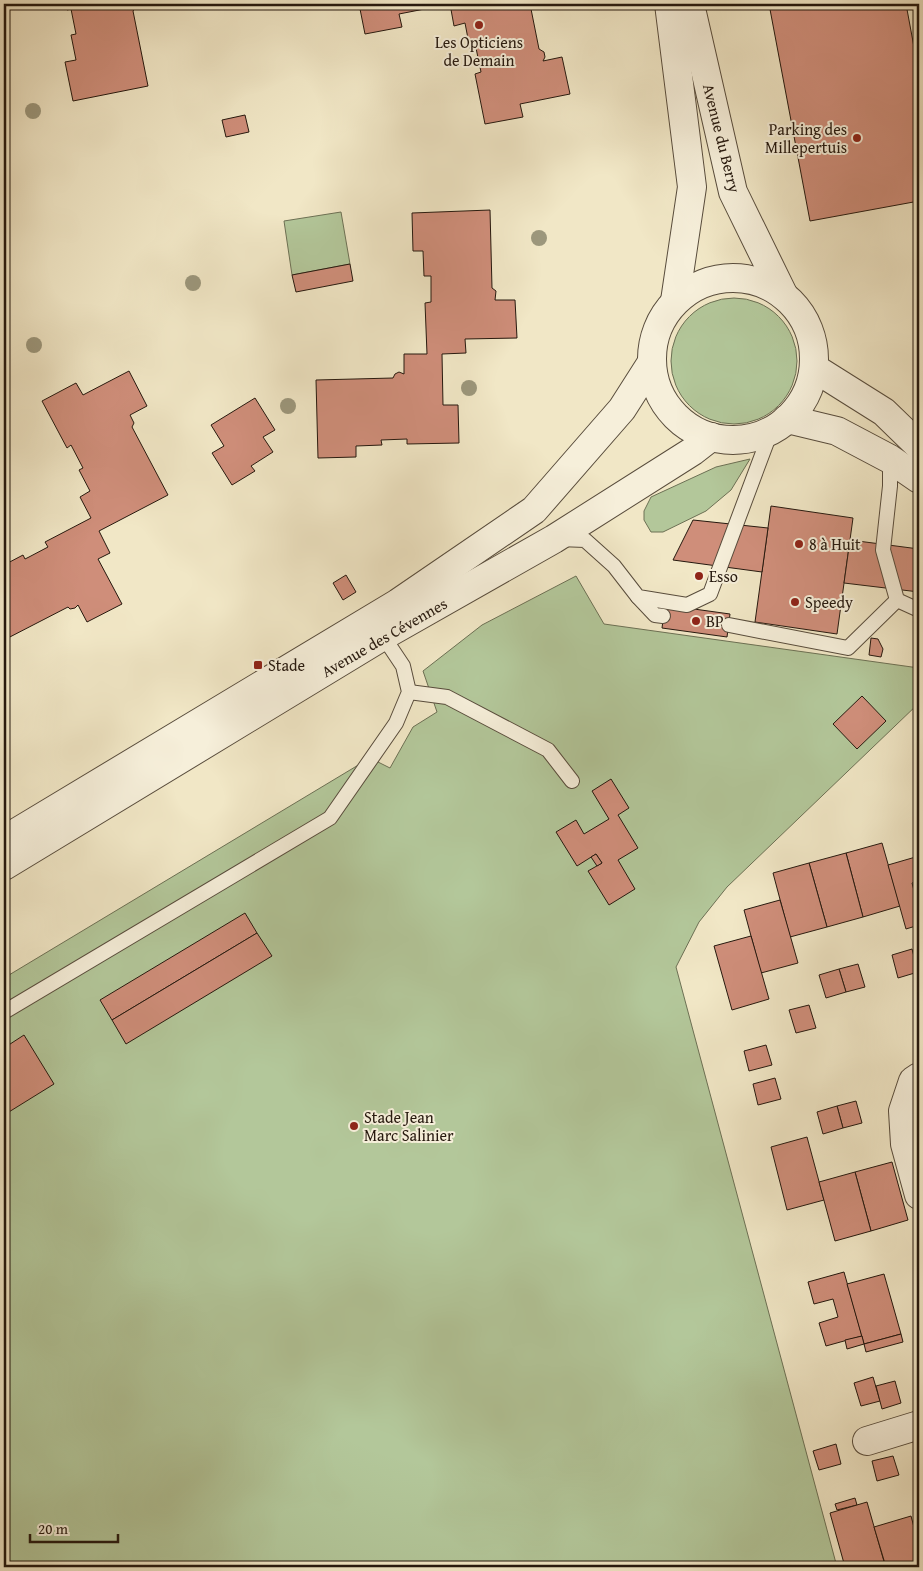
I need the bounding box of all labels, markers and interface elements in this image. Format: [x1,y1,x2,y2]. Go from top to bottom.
marker: Les Opticiens de Demain [473,19,485,31]
place label: Les Opticiens de Demain [435,30,523,72]
street label: Avenue du Berry [697,81,747,195]
place label: Parking des Millepertuis [765,117,847,159]
marker: Parking des Millepertuis [851,132,863,144]
place label: 8 à Huit [809,532,861,556]
marker: 8 à Huit [793,538,805,550]
place label: Esso [709,564,738,588]
marker: Esso [693,570,705,582]
place label: Speedy [805,590,853,614]
street label: Avenue des Cévennes [317,591,451,683]
marker: Speedy [789,596,801,608]
place label: BP [706,609,724,633]
marker: BP [690,615,702,627]
place label: Stade [268,653,305,677]
marker: Stade [252,659,264,671]
place label: Stade Jean Marc Salinier [364,1105,454,1147]
marker: Stade Jean Marc Salinier [348,1120,360,1132]
scale bar [30,1511,118,1543]
text: 20 m [38,1518,69,1539]

